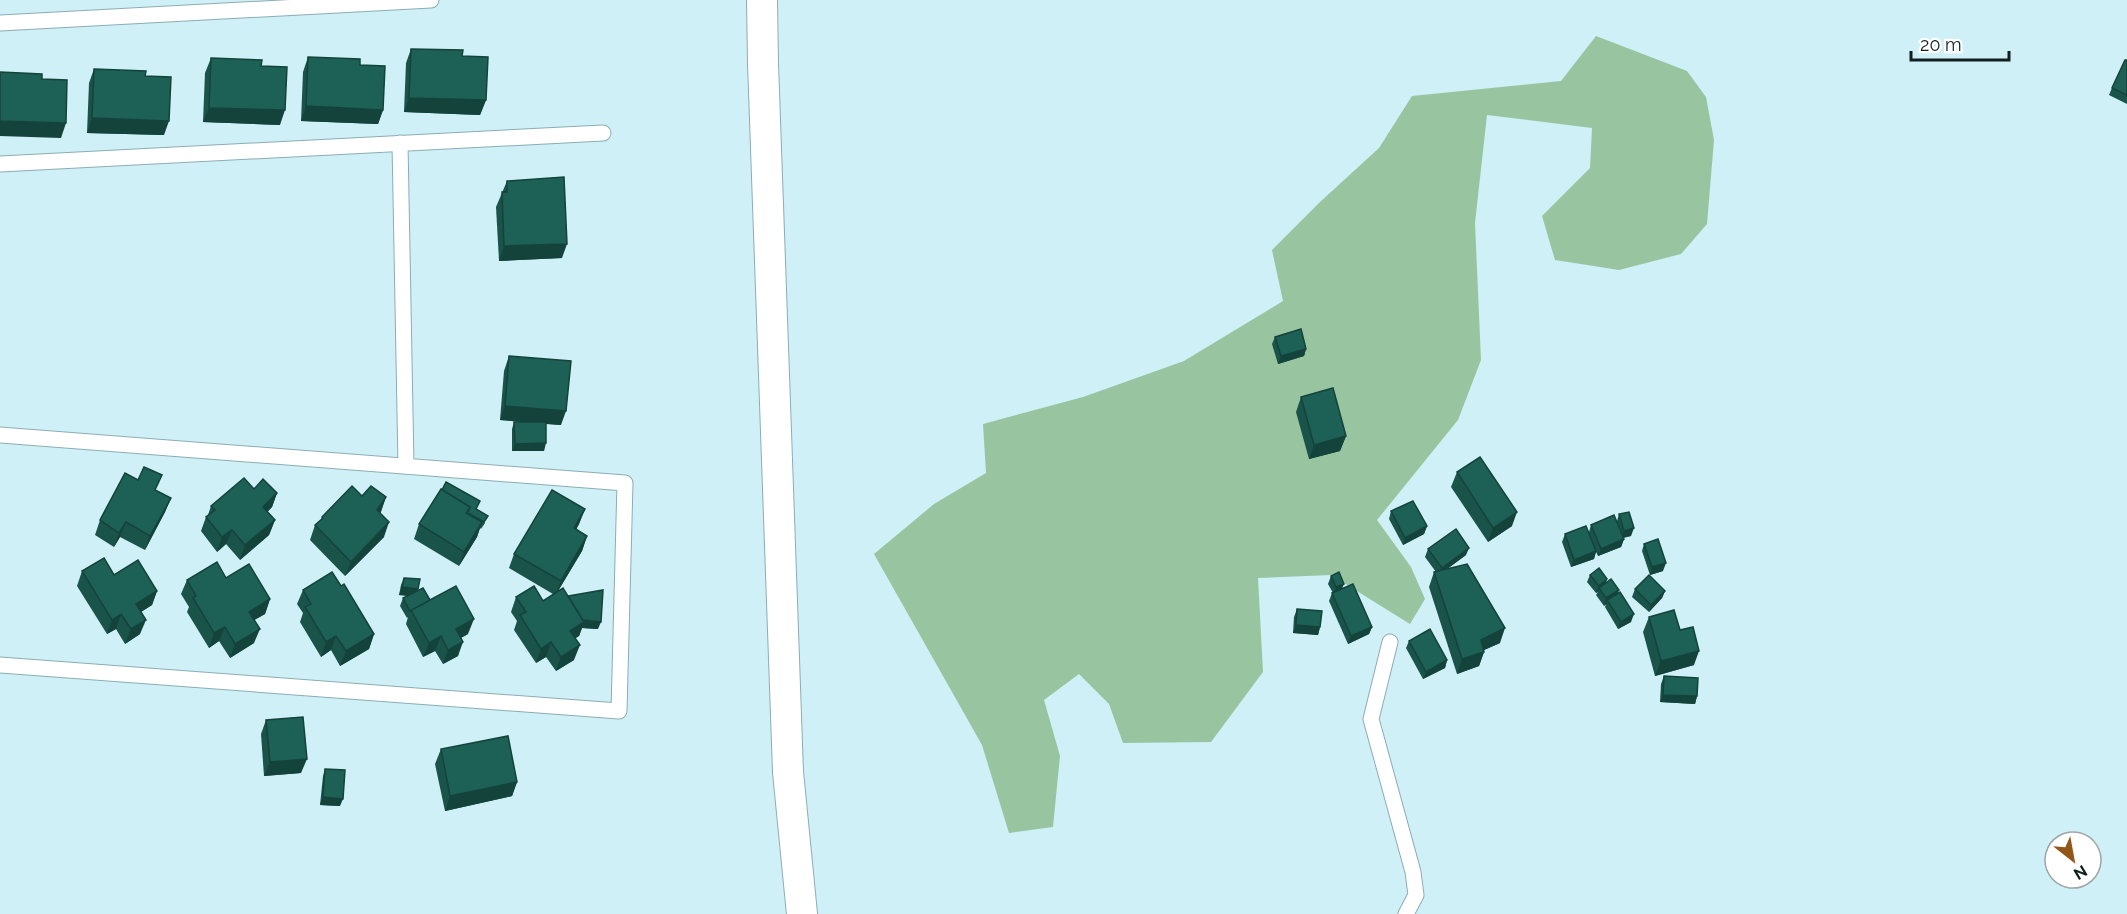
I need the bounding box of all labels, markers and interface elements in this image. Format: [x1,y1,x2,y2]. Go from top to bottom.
scale bar [1911,24,2008,62]
text: 20 m [1920,34,1962,55]
north arrow [2043,830,2103,890]
text: N [2070,861,2091,884]

